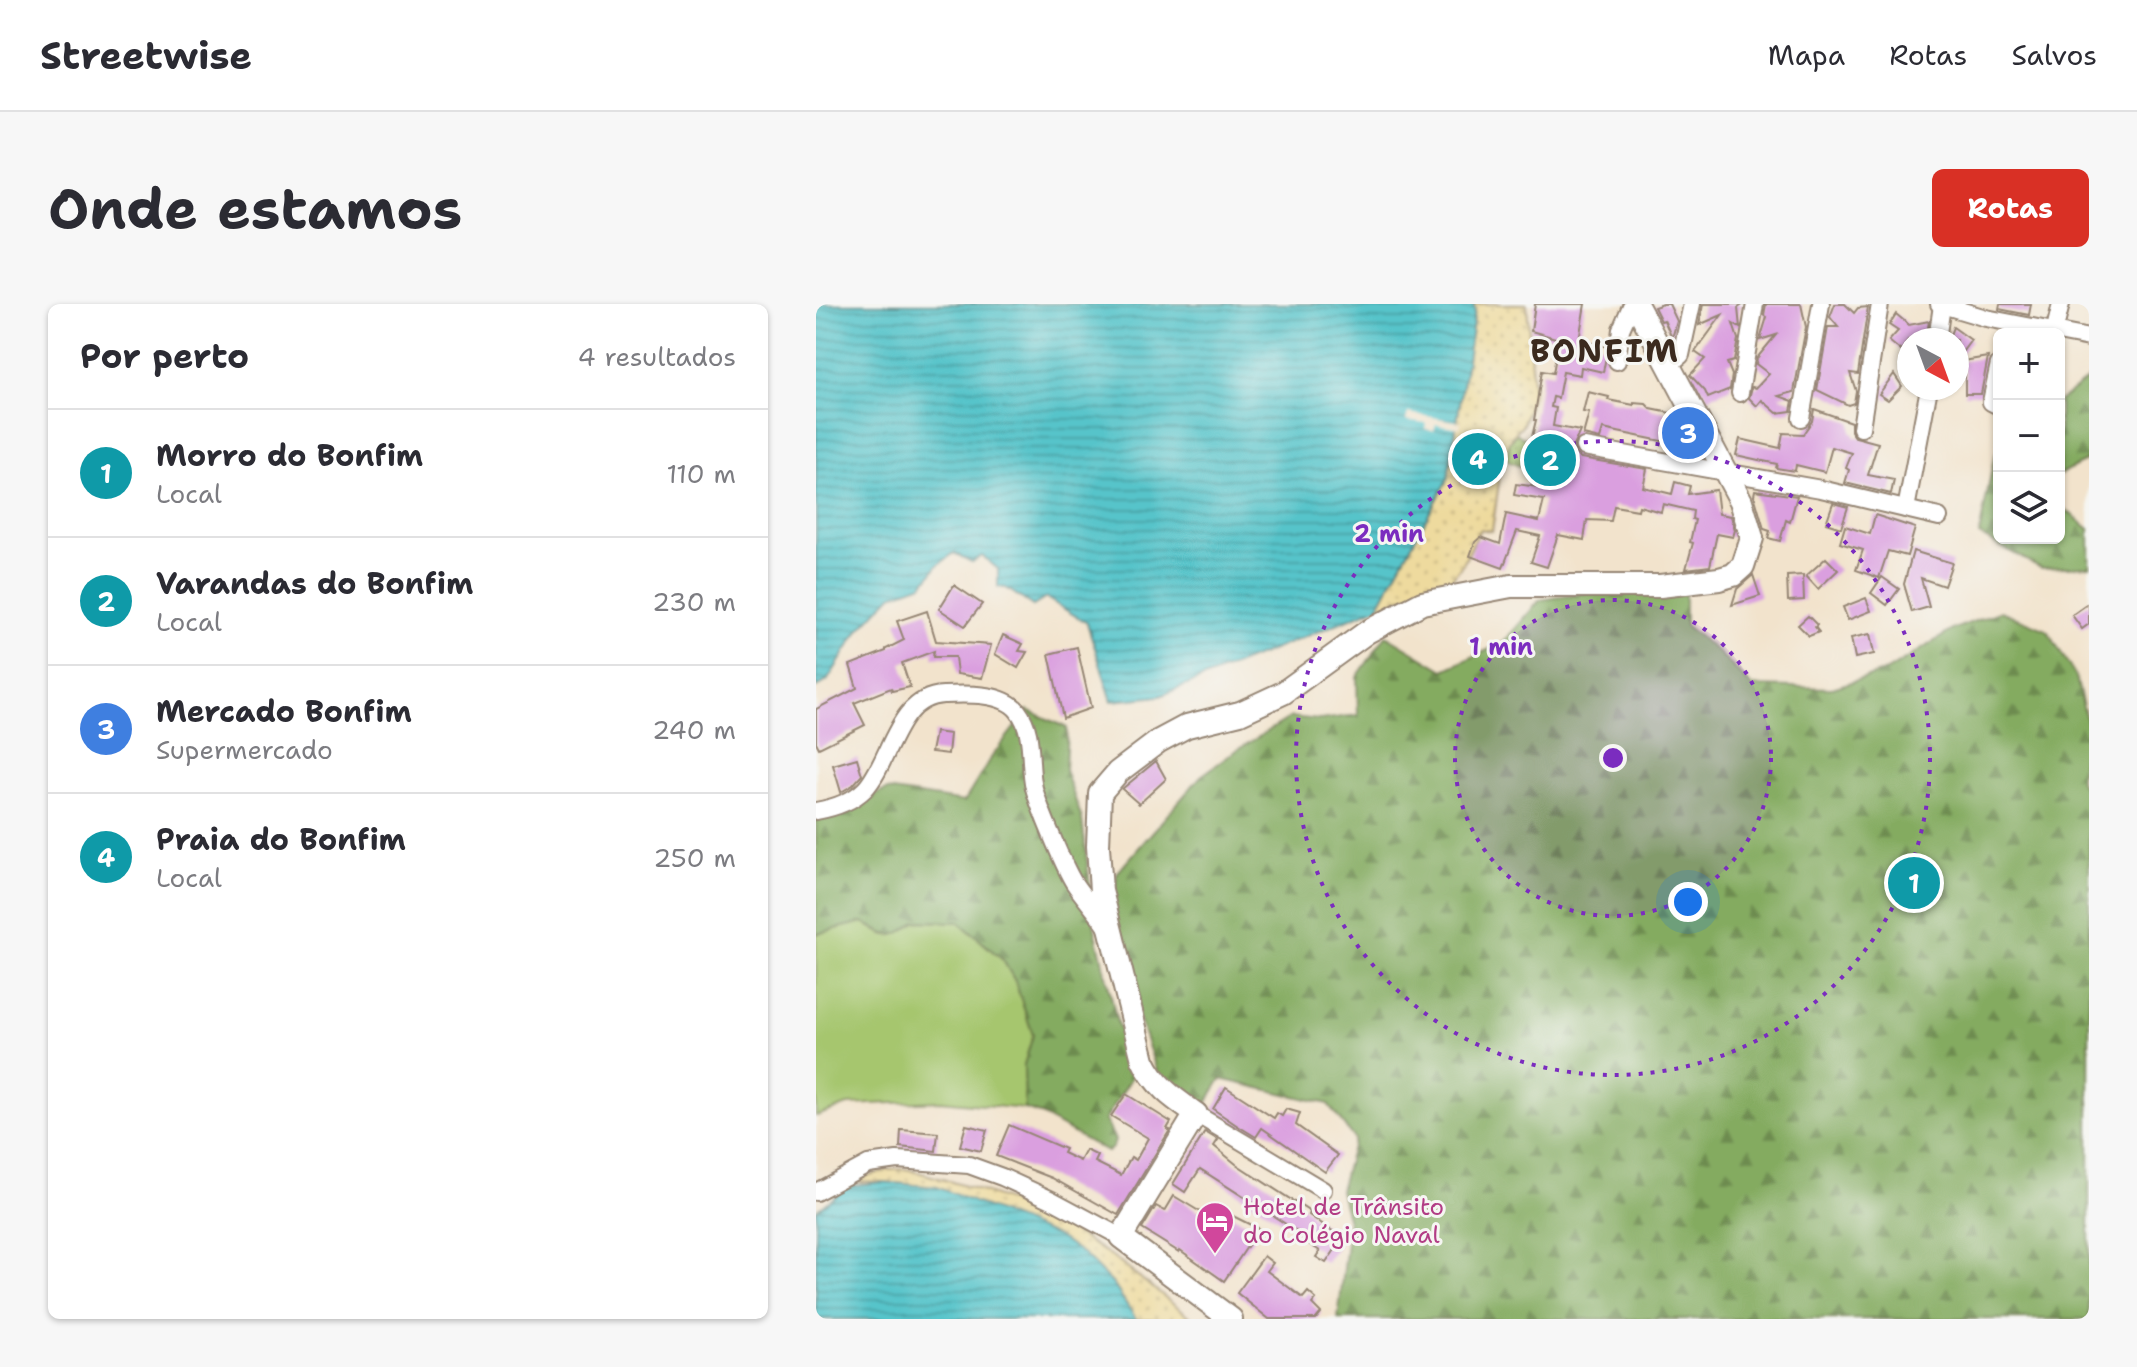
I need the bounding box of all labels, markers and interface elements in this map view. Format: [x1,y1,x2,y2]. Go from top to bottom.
text: Streetwise [40,30,252,81]
text: Mapa [1768,36,1845,74]
text: Rotas [1889,36,1967,74]
text: Salvos [2011,36,2097,74]
button: Rotas [1932,169,2089,247]
text: Onde estamos [48,171,462,246]
north arrow [1897,328,1969,400]
map controls [1993,328,2065,544]
button: + [1993,328,2065,400]
district label: BONFIM [1530,329,1680,372]
text: Por perto [80,333,249,379]
text: 4 resultados [577,339,736,374]
button: − [1993,400,2065,472]
pin: 3 [1662,403,1714,463]
pin: 4 [1452,429,1504,489]
pin: 2 [1524,430,1576,490]
text: Morro do Bonfim [156,435,423,476]
text: 1 [100,456,112,491]
text: 110 m [666,456,736,491]
button: layers [1993,472,2065,544]
text: Local [156,476,222,511]
text: 2 min [1354,518,1424,550]
text: Varandas do Bonfim [156,563,473,604]
text: 2 [97,584,115,619]
text: 230 m [652,584,736,619]
text: Local [156,604,222,639]
text: 1 min [1469,631,1533,663]
text: Mercado Bonfim [156,691,412,732]
text: 3 [97,712,115,747]
text: 240 m [652,712,736,747]
text: Supermercado [156,732,333,767]
centre of rings [1599,744,1627,772]
text: Praia do Bonfim [156,819,406,860]
text: 4 [97,840,115,875]
text: 250 m [653,840,736,875]
pin: 1 [1888,853,1940,913]
text: Local [156,860,222,895]
your location [1668,882,1708,922]
place label: Hotel de Trânsito do Colégio Naval [1243,1191,1444,1251]
hotel icon: Hotel de Trânsito do Colégio Naval [1194,1200,1236,1255]

